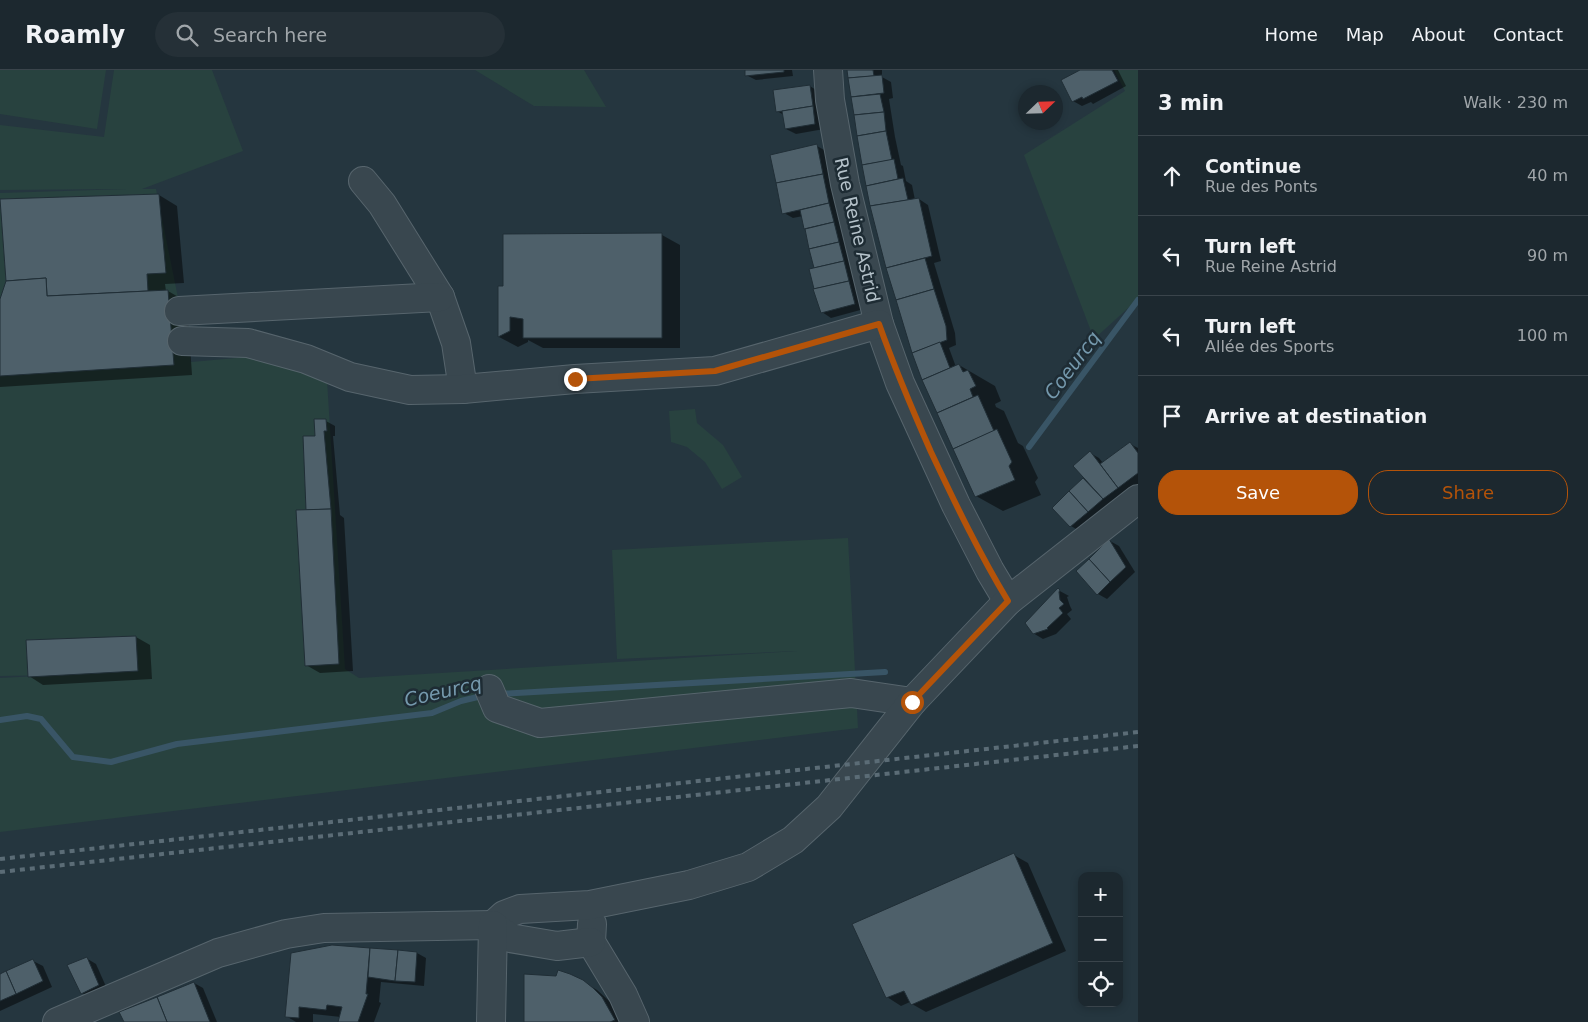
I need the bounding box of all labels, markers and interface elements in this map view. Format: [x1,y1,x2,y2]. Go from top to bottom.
search box [155,12,505,57]
text: Roamly [25,21,125,49]
icon: search [173,21,201,49]
text: Search here [213,24,327,46]
text: Home [1265,24,1318,45]
text: Map [1346,24,1384,45]
text: About [1412,24,1465,45]
text: Contact [1493,24,1563,45]
north arrow [1018,85,1063,130]
text: 3 min [1158,91,1224,115]
text: Walk · 230 m [1463,93,1568,112]
street label: Rue Reine Astrid [831,155,884,305]
text: Continue [1205,155,1301,177]
icon: ahead [1158,162,1186,190]
text: 40 m [1527,166,1568,185]
text: Rue des Ponts [1205,177,1318,196]
text: Turn left [1205,235,1296,257]
icon: left [1158,242,1186,270]
text: 90 m [1527,246,1568,265]
text: Rue Reine Astrid [1205,257,1337,276]
text: Turn left [1205,315,1296,337]
icon: left [1158,322,1186,350]
text: 100 m [1517,326,1568,345]
water label: Coeurcq [1039,327,1105,403]
text: Allée des Sports [1205,337,1334,356]
route end [564,368,587,391]
icon: arrive [1158,402,1186,430]
text: Arrive at destination [1205,405,1427,427]
button: Save [1158,470,1358,515]
button: Share [1368,470,1568,515]
water label: Coeurcq [402,671,484,711]
route start [901,691,924,714]
map controls [1078,872,1123,1007]
button: + [1078,872,1123,917]
button: − [1078,917,1123,962]
button: locate [1078,962,1123,1007]

